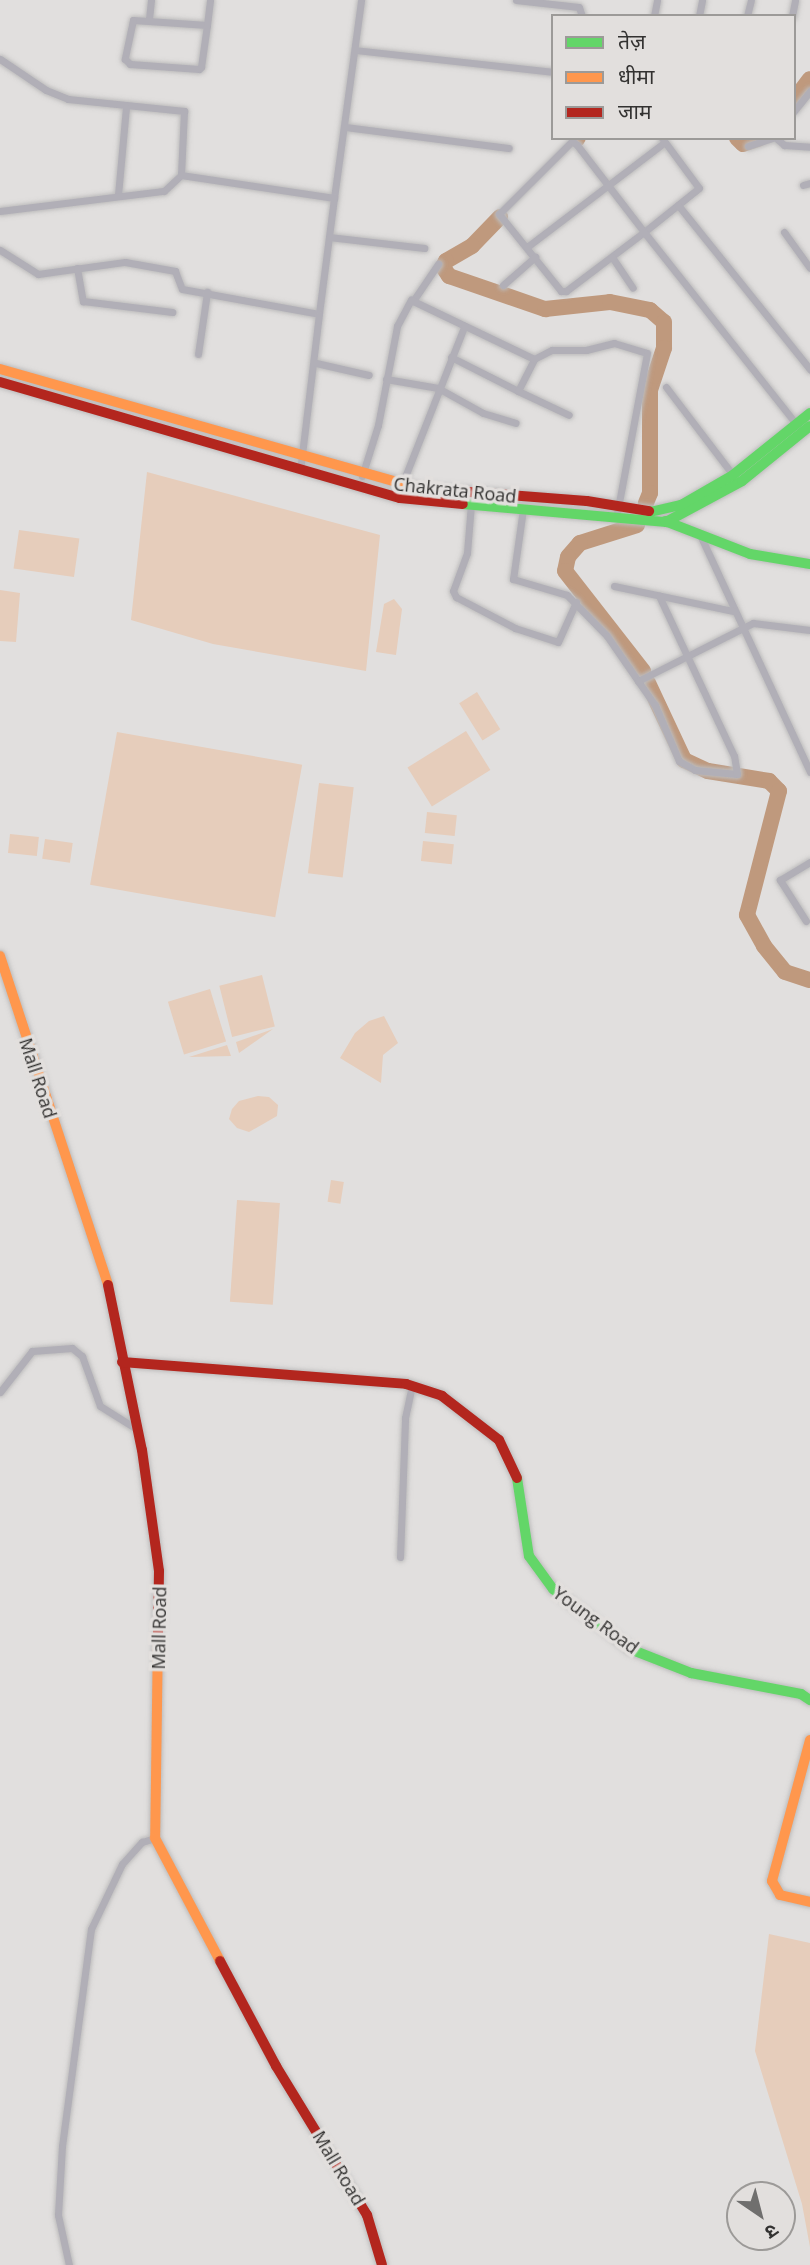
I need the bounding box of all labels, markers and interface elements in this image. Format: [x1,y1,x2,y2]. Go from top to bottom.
legend [551,14,796,140]
text: तेज़ [618,27,646,55]
text: धीमा [618,62,654,90]
text: जाम [618,97,652,125]
street label: Chakrata Road [393,473,517,507]
street label: Mall Road [15,1035,61,1121]
street label: Young Road [549,1582,643,1658]
street label: Mall Road [147,1586,171,1670]
street label: Mall Road [308,2127,370,2209]
north arrow [726,2181,796,2251]
text: उ [760,2218,784,2245]

